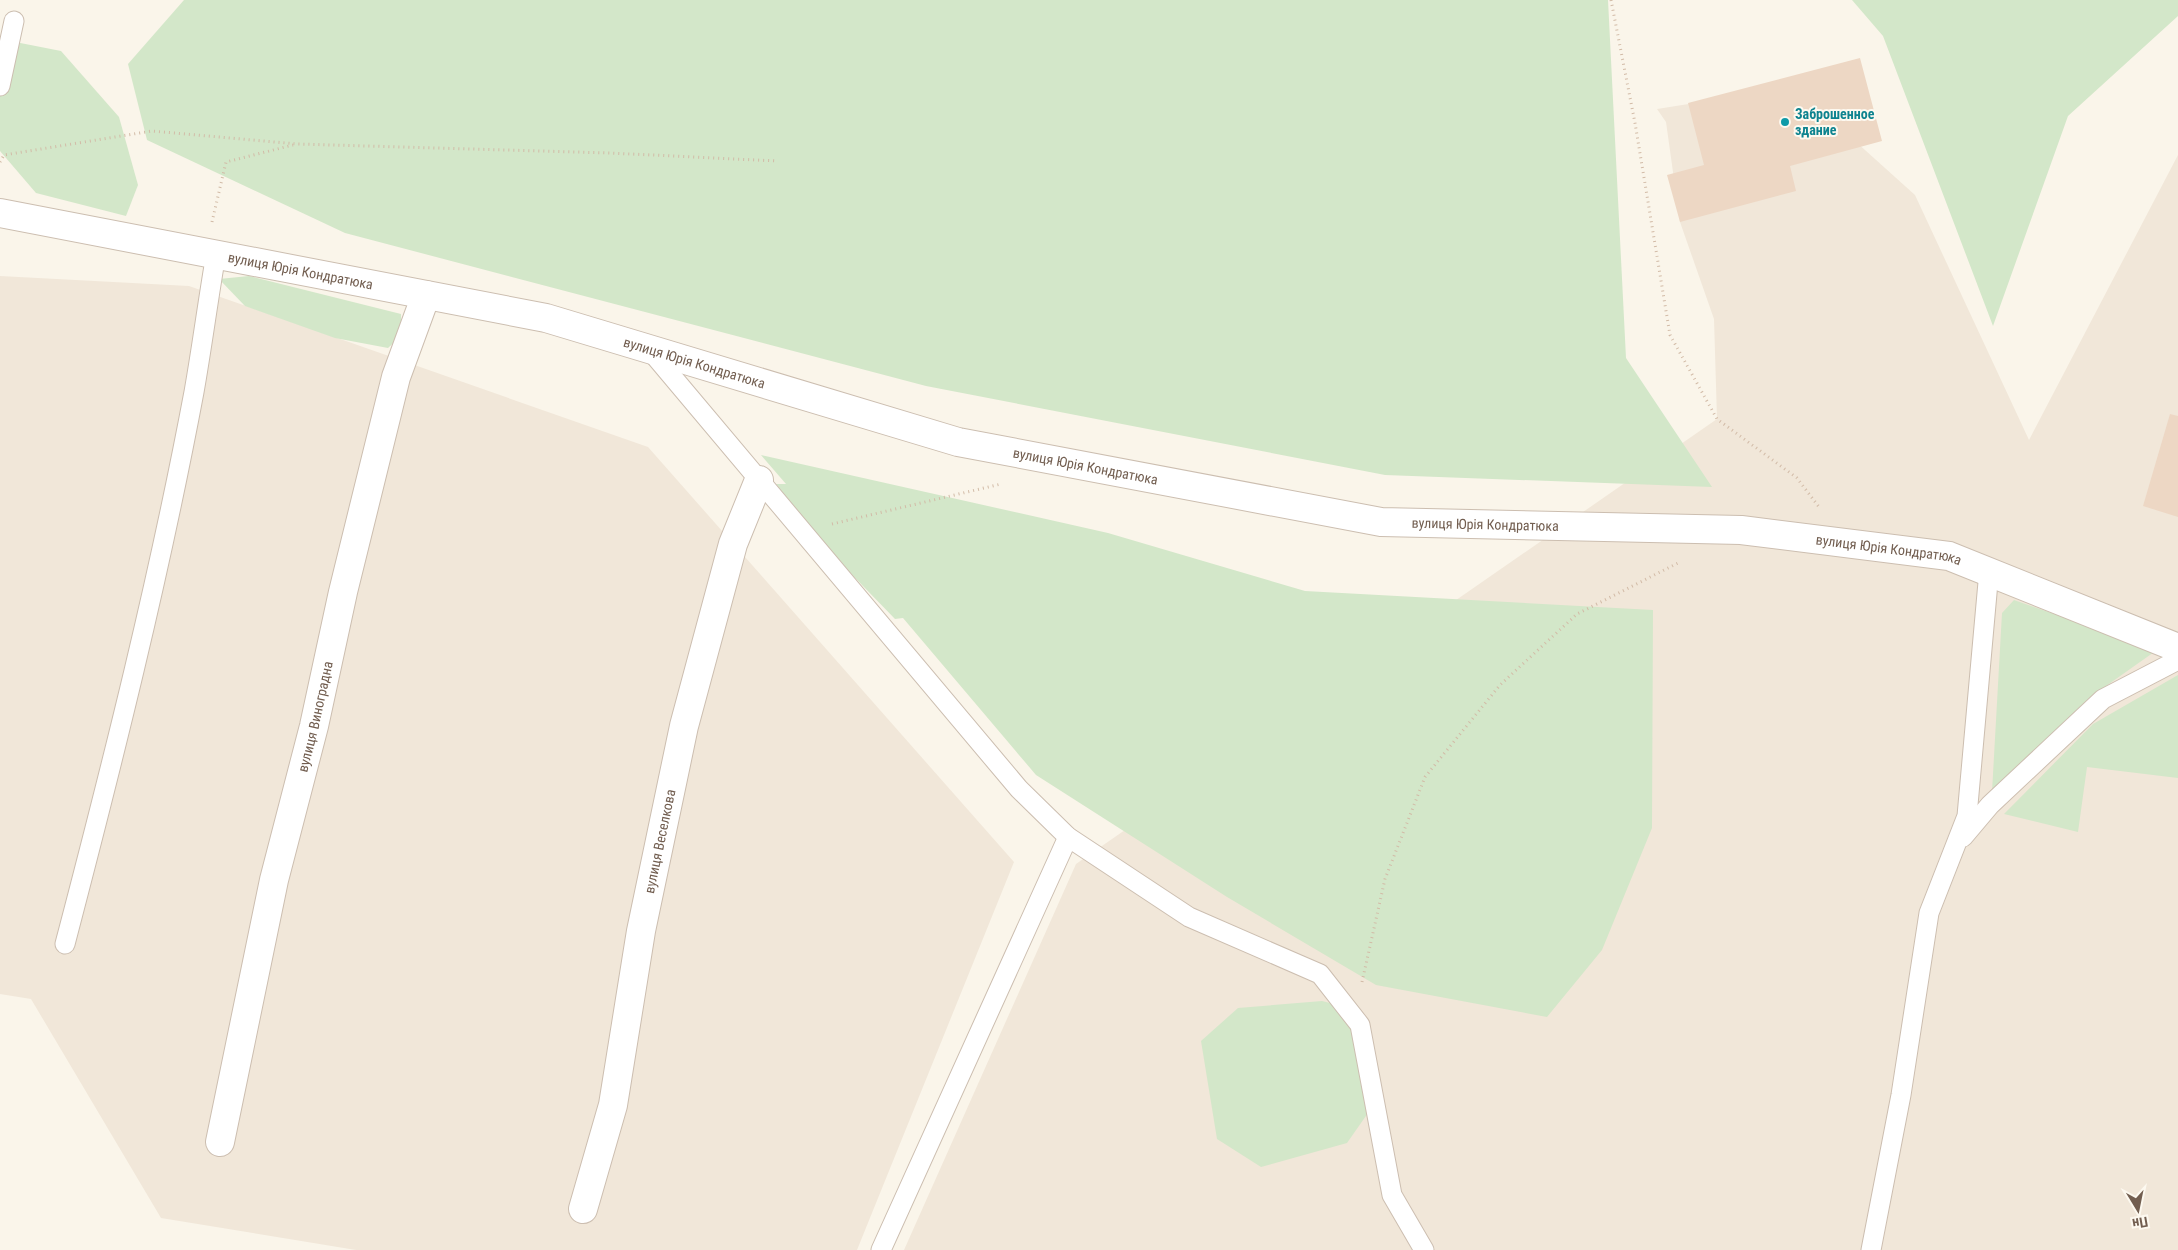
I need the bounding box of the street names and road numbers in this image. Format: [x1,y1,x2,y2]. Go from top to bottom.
street label: вулиця Юрія Кондратюка [227,249,374,293]
street label: вулиця Юрія Кондратюка [622,334,767,392]
street label: вулиця Юрія Кондратюка [1012,445,1159,488]
street label: вулиця Юрія Кондратюка [1411,515,1559,534]
street label: вулиця Юрія Кондратюка [1815,531,1964,568]
street label: вулиця Виноградна [294,660,336,774]
street label: вулиця Веселкова [641,788,679,895]

